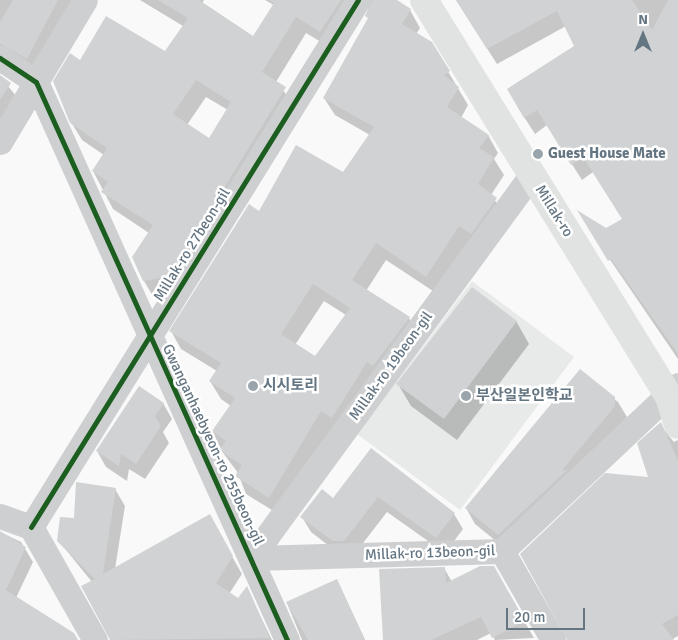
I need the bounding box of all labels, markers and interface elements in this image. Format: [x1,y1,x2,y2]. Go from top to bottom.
north arrow [618,10,668,60]
text: N [638,11,648,28]
place label: Guest House Mate [548,145,666,163]
marker: Guest House Mate [532,148,544,160]
street label: Millak-ro [531,182,577,240]
street label: Millak-ro 27beon-gil [150,185,234,305]
street label: Millak-ro 19beon-gil [345,308,437,424]
street label: Gwanganhaebyeon-ro 255beon-gil [158,341,268,549]
place label: 시시토리 [263,377,318,395]
marker: 시시토리 [247,380,259,392]
place label: 부산일본인학교 [476,387,573,405]
marker: 부산일본인학교 [460,390,472,402]
street label: Millak-ro 13beon-gil [365,542,495,564]
scale bar [508,598,587,630]
text: 20 m [514,608,545,626]

